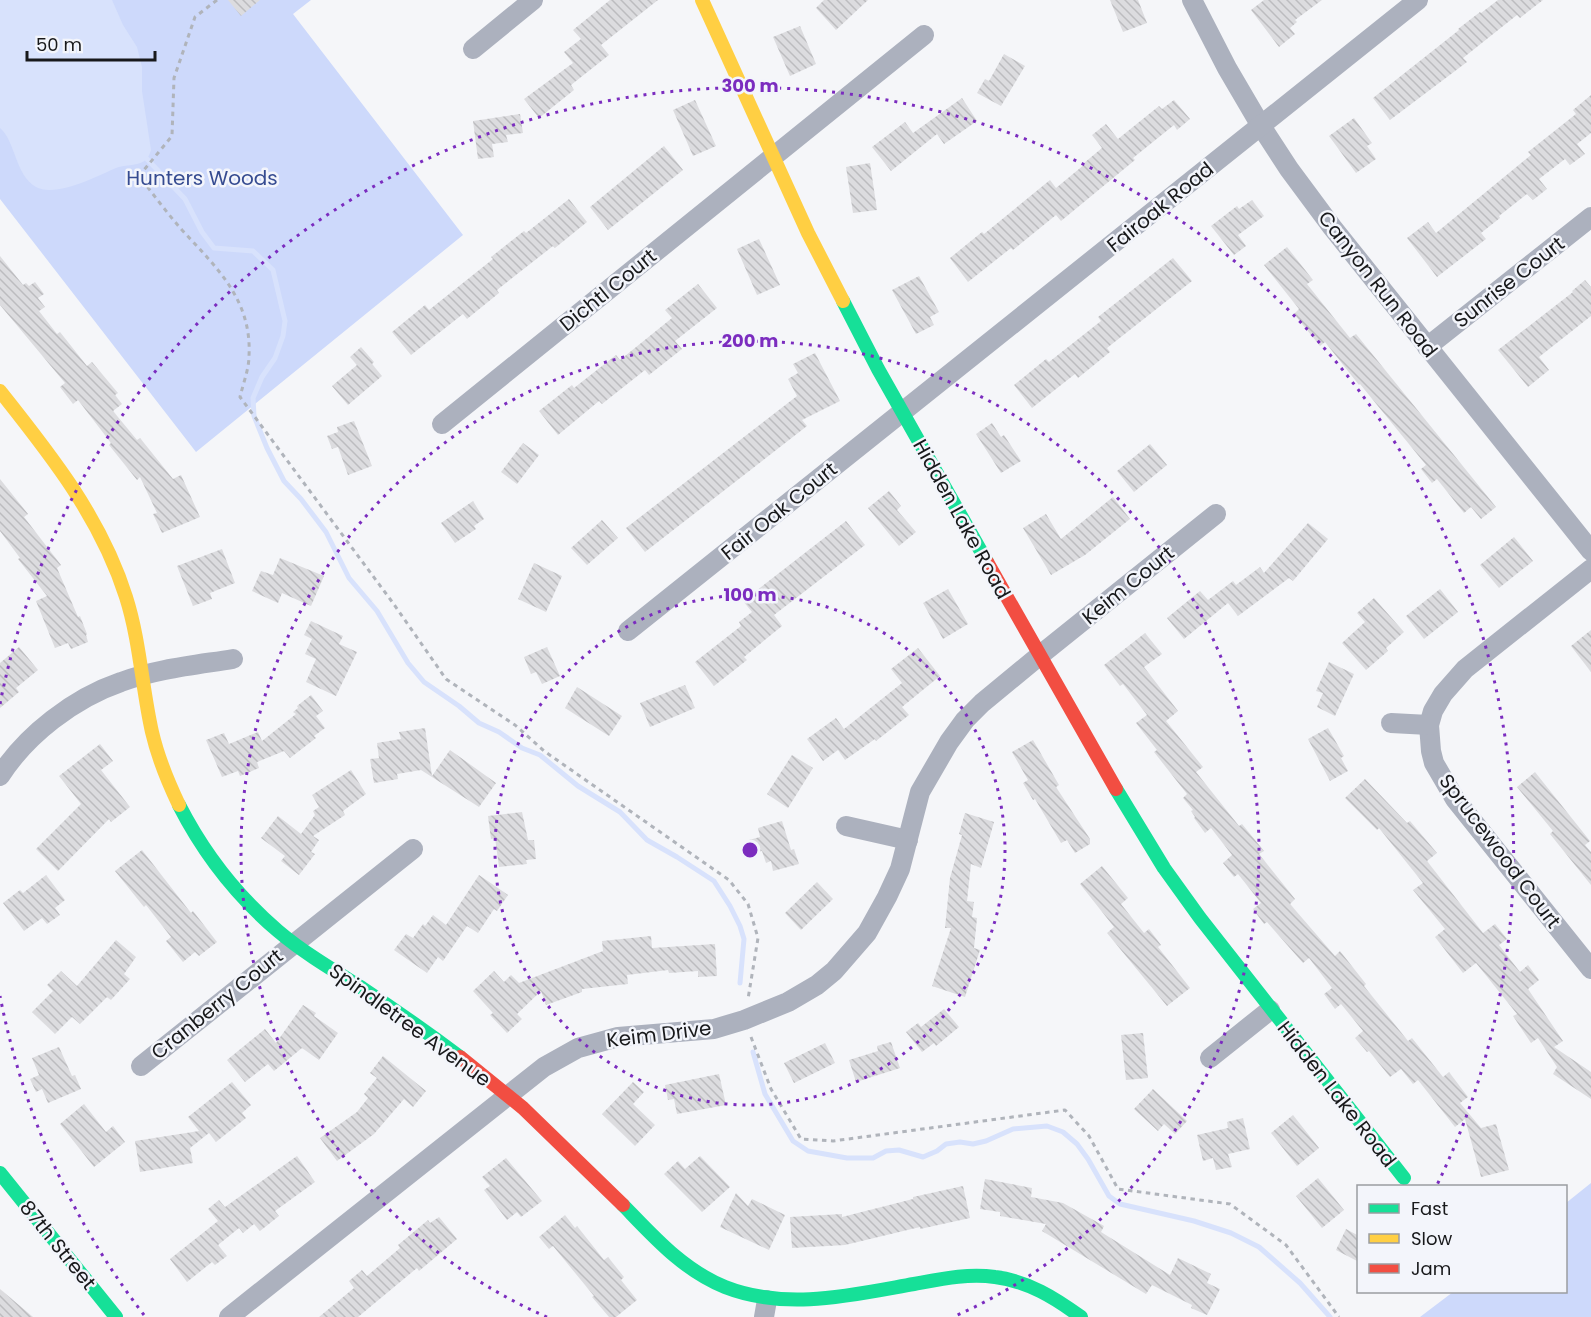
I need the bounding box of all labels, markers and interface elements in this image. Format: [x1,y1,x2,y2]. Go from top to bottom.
scale bar [27,24,154,62]
text: 50 m [36,32,82,57]
text: 300 m [721,73,779,98]
street label: Fairoak Road [1101,155,1219,259]
park label: Hunters Woods [126,164,278,192]
street label: Canyon Run Road [1312,205,1444,363]
street label: Sunrise Court [1448,230,1570,334]
street label: Dichtl Court [554,242,662,338]
text: 200 m [722,328,778,353]
street label: Hidden Lake Road [906,434,1018,604]
street label: Fair Oak Court [715,455,843,567]
street label: Keim Court [1076,539,1180,631]
text: 100 m [723,582,777,607]
street label: Sprucewood Court [1433,768,1567,934]
centre of rings [740,840,760,860]
street label: Cranberry Court [145,942,289,1066]
street label: Spindletree Avenue [323,957,497,1093]
street label: Keim Drive [605,1014,713,1054]
street label: Hidden Lake Road [1271,1015,1403,1173]
legend [1357,1185,1567,1293]
street label: 87th Street [13,1194,103,1296]
text: Fast [1411,1196,1448,1221]
text: Slow [1411,1226,1453,1251]
text: Jam [1411,1256,1451,1281]

